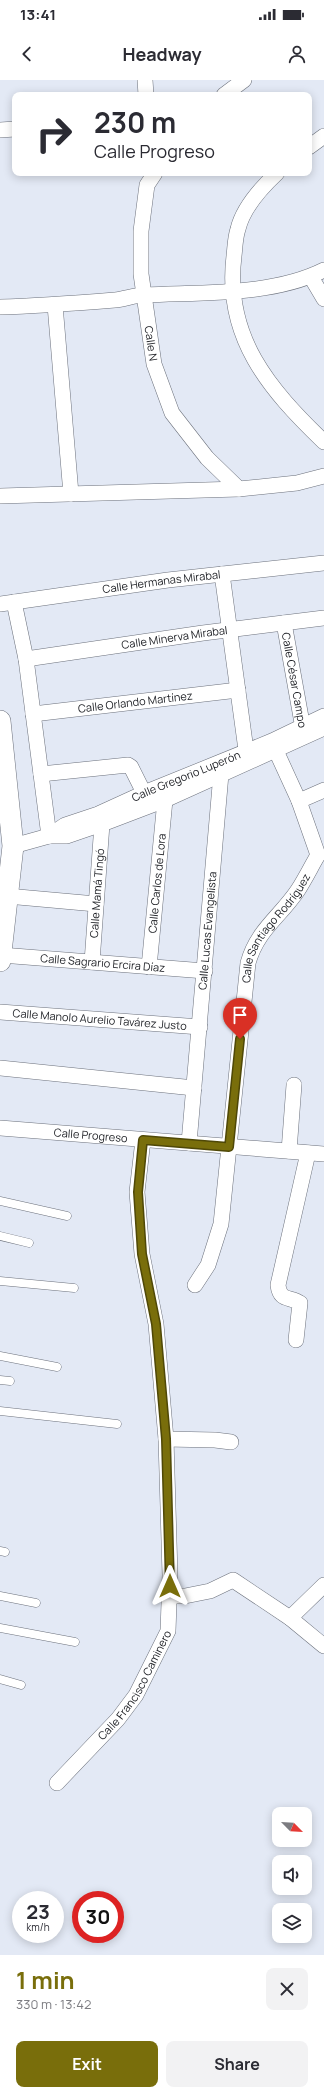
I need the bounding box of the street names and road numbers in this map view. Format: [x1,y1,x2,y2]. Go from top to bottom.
street label: Calle N [142,325,161,362]
street label: Calle Hermanas Mirabal [101,566,221,596]
street label: Calle Minerva Mirabal [120,622,228,652]
street label: Calle César Campo [279,631,311,729]
street label: Calle Orlando Martínez [77,687,194,716]
street label: Calle Gregorio Luperón [129,747,242,805]
street label: Calle Carlos de Lora [144,833,169,934]
street label: Calle Mamá Tingó [86,847,107,938]
street label: Calle Santiago Rodríguez [238,870,313,984]
street label: Calle Lucas Evangelista [194,871,220,991]
street label: Calle Sagrario Ercira Díaz [40,950,166,975]
street label: Calle Manolo Aurelio Tavárez Justo [12,1005,188,1033]
street label: Calle Progreso [53,1124,129,1145]
street label: Calle Francisco Caminero [94,1627,174,1743]

